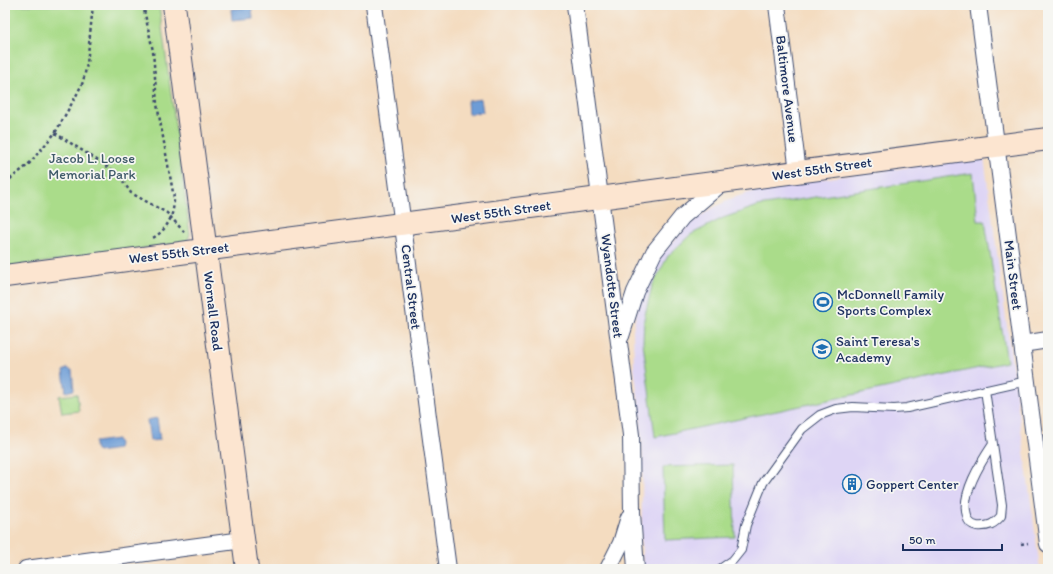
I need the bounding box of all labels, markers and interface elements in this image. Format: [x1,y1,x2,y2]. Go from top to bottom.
street label: Baltimore Avenue [772,34,802,144]
park label: Jacob L. Loose Memorial Park [48,150,136,183]
street label: West 55th Street [771,154,873,184]
street label: West 55th Street [450,197,552,227]
street label: Wyandotte Street [597,233,627,339]
street label: West 55th Street [128,238,230,268]
street label: Main Street [1000,239,1026,311]
street label: Central Street [397,243,425,331]
street label: Wornall Road [200,270,226,352]
place label: McDonnell Family Sports Complex [837,286,945,319]
sports icon: McDonnell Family Sports Complex [812,291,834,313]
place label: Saint Teresa's Academy [836,333,920,366]
school or university icon: Saint Teresa's Academy [811,338,833,360]
building icon: Goppert Center [841,473,863,495]
place label: Goppert Center [866,476,959,493]
scale bar [903,526,1002,552]
text: 50 m [909,533,935,547]

